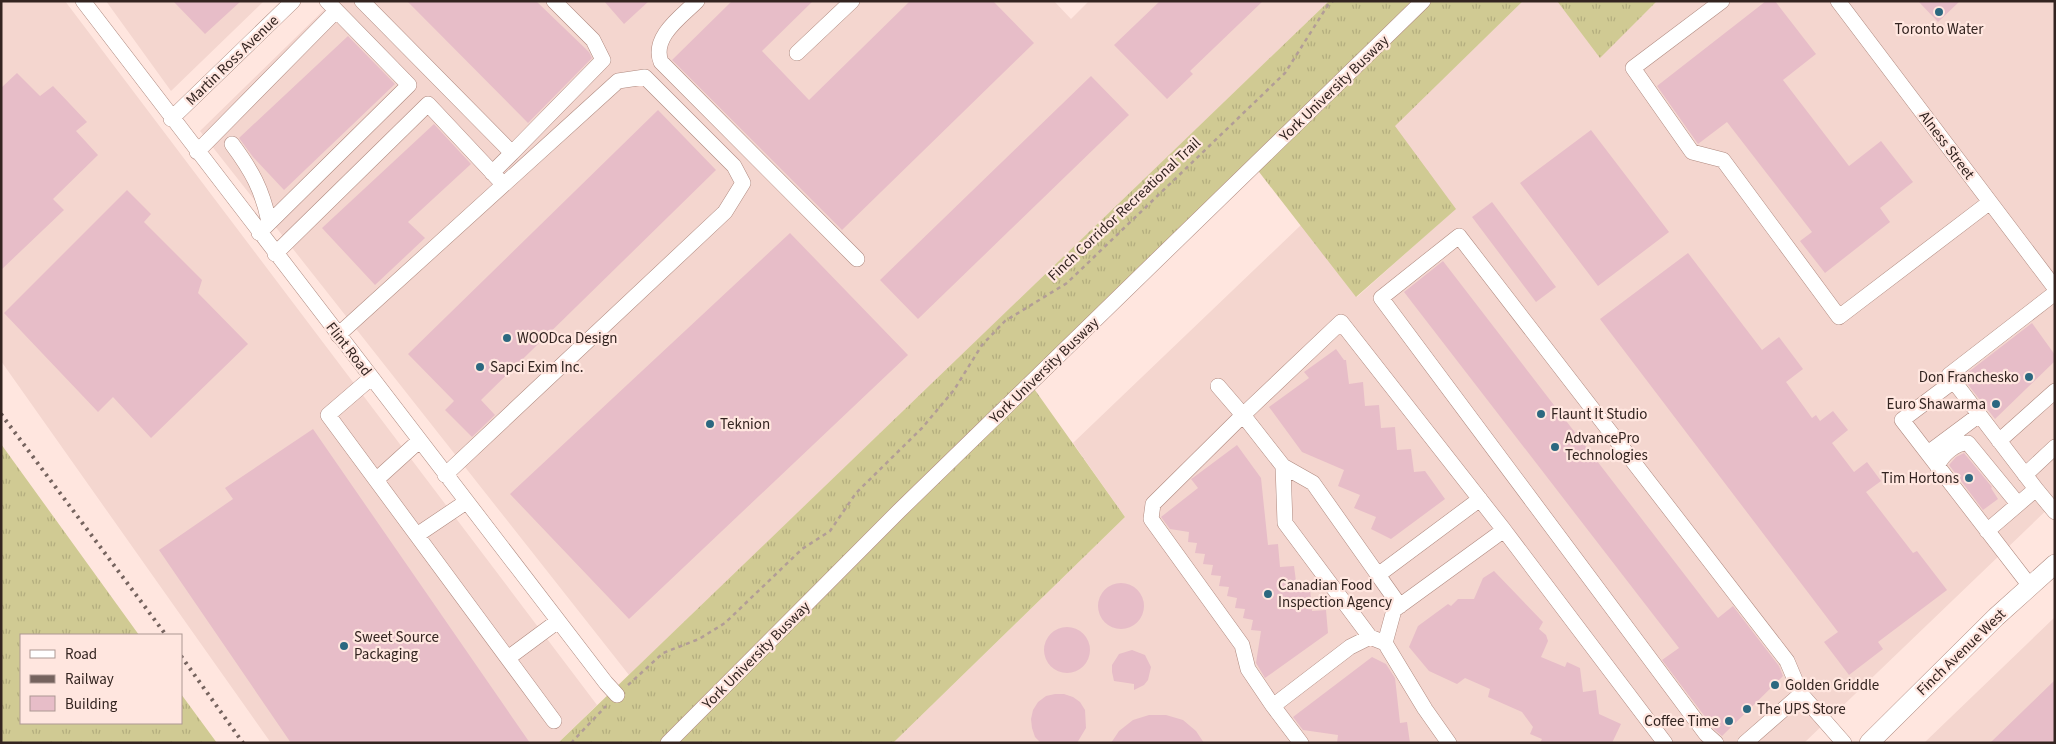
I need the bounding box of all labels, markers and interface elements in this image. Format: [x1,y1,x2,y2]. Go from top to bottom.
marker: Toronto Water [1933,6,1945,18]
street label: Martin Ross Avenue [181,10,283,110]
place label: Toronto Water [1895,19,1984,40]
street label: York University Busway [1274,30,1394,147]
street label: Alness Street [1914,107,1979,184]
street label: Finch Corridor Recreational Trail [1043,133,1205,286]
street label: York University Busway [984,312,1104,429]
street label: Flint Road [321,318,376,381]
place label: WOODca Design [517,328,618,349]
marker: WOODca Design [501,332,513,344]
place label: Sapci Exim Inc. [490,357,583,378]
marker: Sapci Exim Inc. [474,361,486,373]
place label: Don Franchesko [1919,367,2019,388]
marker: Don Franchesko [2023,371,2035,383]
place label: Euro Shawarma [1887,394,1986,415]
marker: Euro Shawarma [1990,398,2002,410]
place label: Flaunt It Studio [1551,404,1647,425]
marker: Flaunt It Studio [1535,408,1547,420]
place label: Teknion [720,414,770,435]
marker: Teknion [704,418,716,430]
place label: AdvancePro Technologies [1565,428,1648,466]
marker: AdvancePro Technologies [1549,441,1561,453]
place label: Tim Hortons [1881,468,1959,489]
marker: Tim Hortons [1963,472,1975,484]
place label: Canadian Food Inspection Agency [1278,575,1392,613]
marker: Canadian Food Inspection Agency [1262,588,1274,600]
street label: York University Busway [697,597,815,715]
street label: Finch Avenue West [1912,604,2011,700]
place label: Sweet Source Packaging [354,627,439,665]
legend [20,634,182,724]
marker: Sweet Source Packaging [338,640,350,652]
text: Road [65,644,97,665]
text: Railway [65,669,114,690]
place label: Golden Griddle [1785,675,1879,696]
marker: Golden Griddle [1769,679,1781,691]
text: Building [65,694,118,715]
place label: The UPS Store [1757,699,1846,720]
marker: The UPS Store [1741,703,1753,715]
place label: Coffee Time [1644,711,1719,732]
marker: Coffee Time [1723,715,1735,727]

